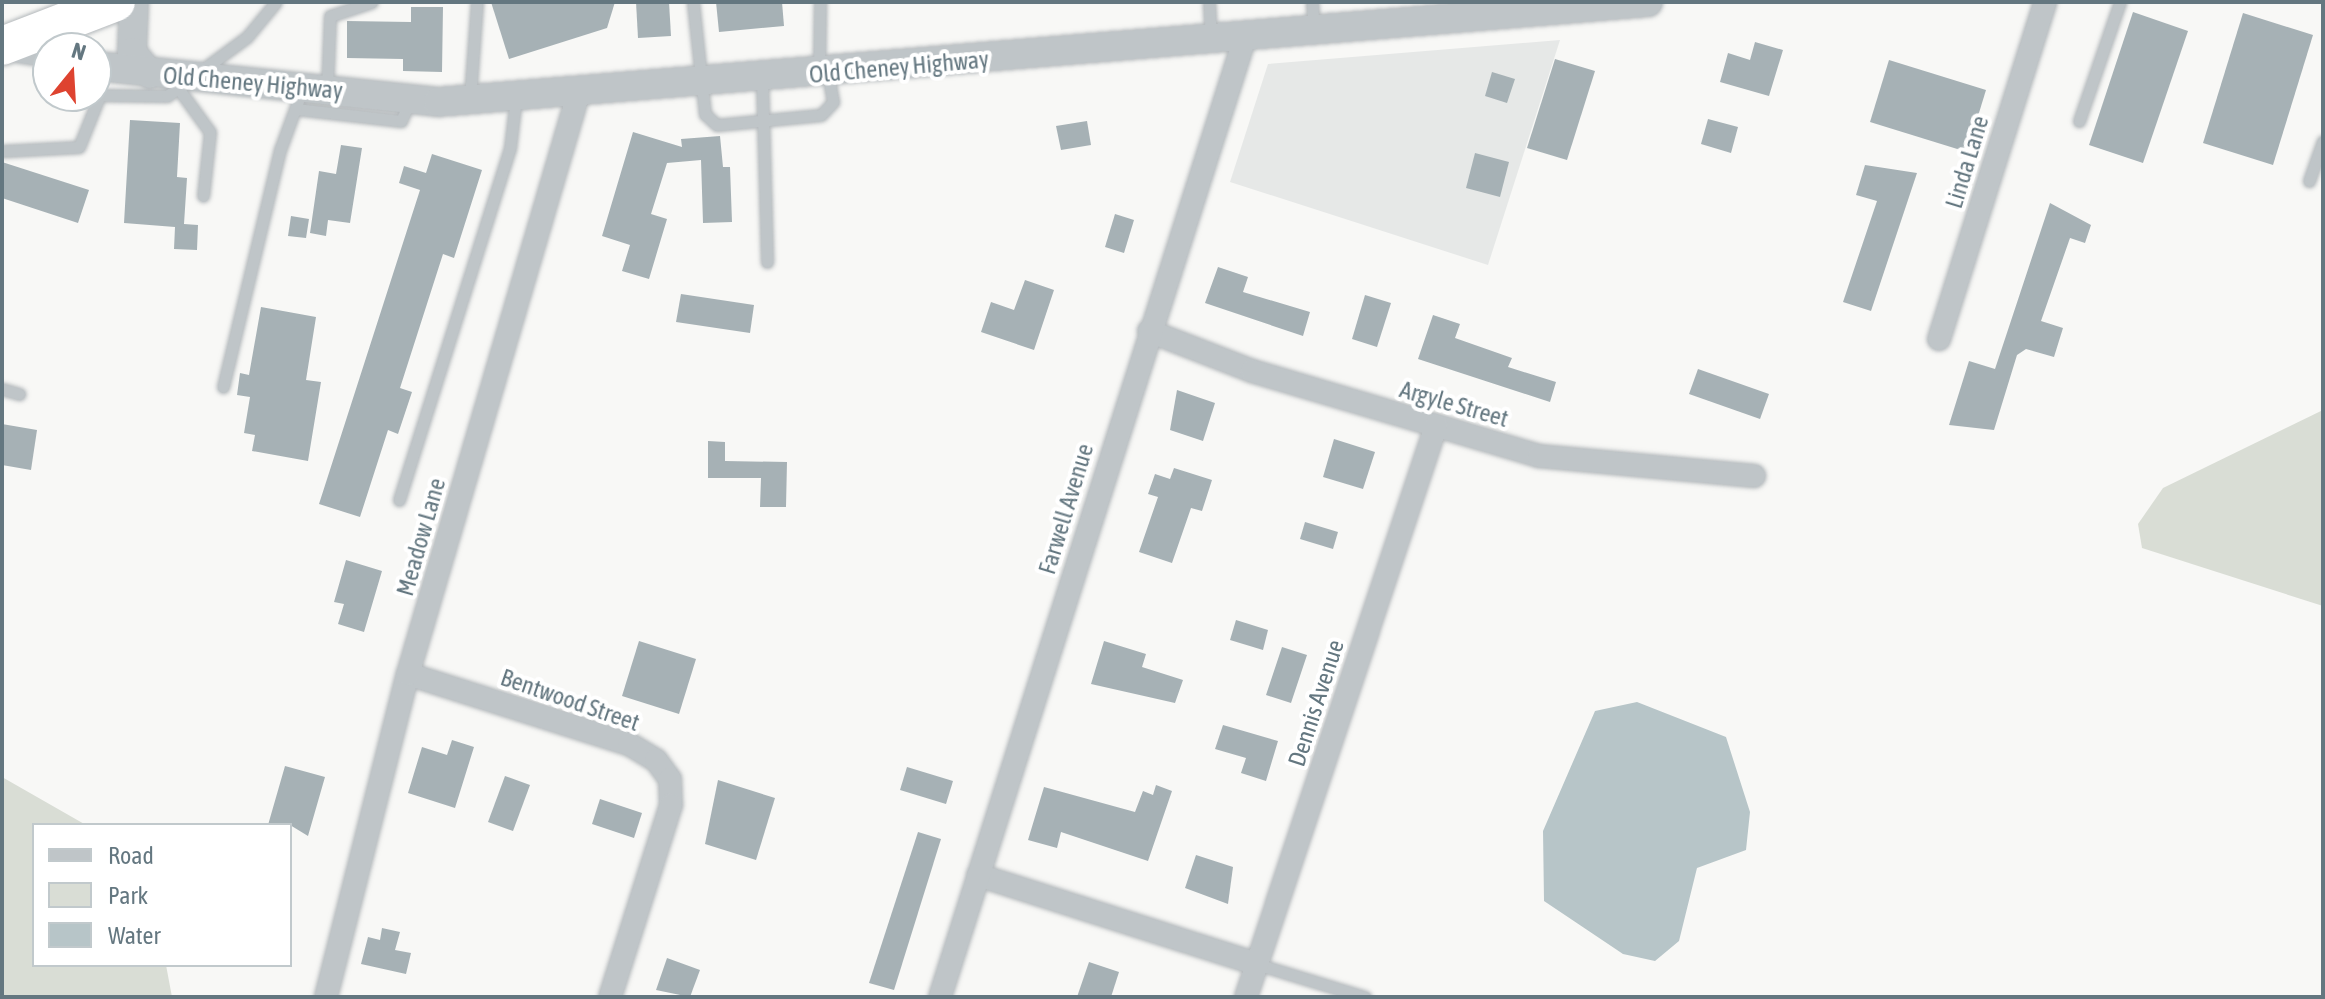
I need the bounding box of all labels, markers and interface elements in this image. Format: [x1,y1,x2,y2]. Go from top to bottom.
north arrow [32,32,112,112]
text: N [69,37,89,65]
street label: Old Cheney Highway [808,45,990,89]
street label: Old Cheney Highway [162,61,344,105]
street label: Linda Lane [1939,112,1995,212]
street label: Argyle Street [1397,375,1511,433]
street label: Farwell Avenue [1033,440,1099,578]
street label: Meadow Lane [390,475,452,599]
street label: Dennis Avenue [1282,636,1350,770]
street label: Bentwood Street [497,663,643,737]
legend [32,823,292,967]
text: Road [108,842,154,869]
text: Park [108,882,148,909]
text: Water [108,922,161,949]

